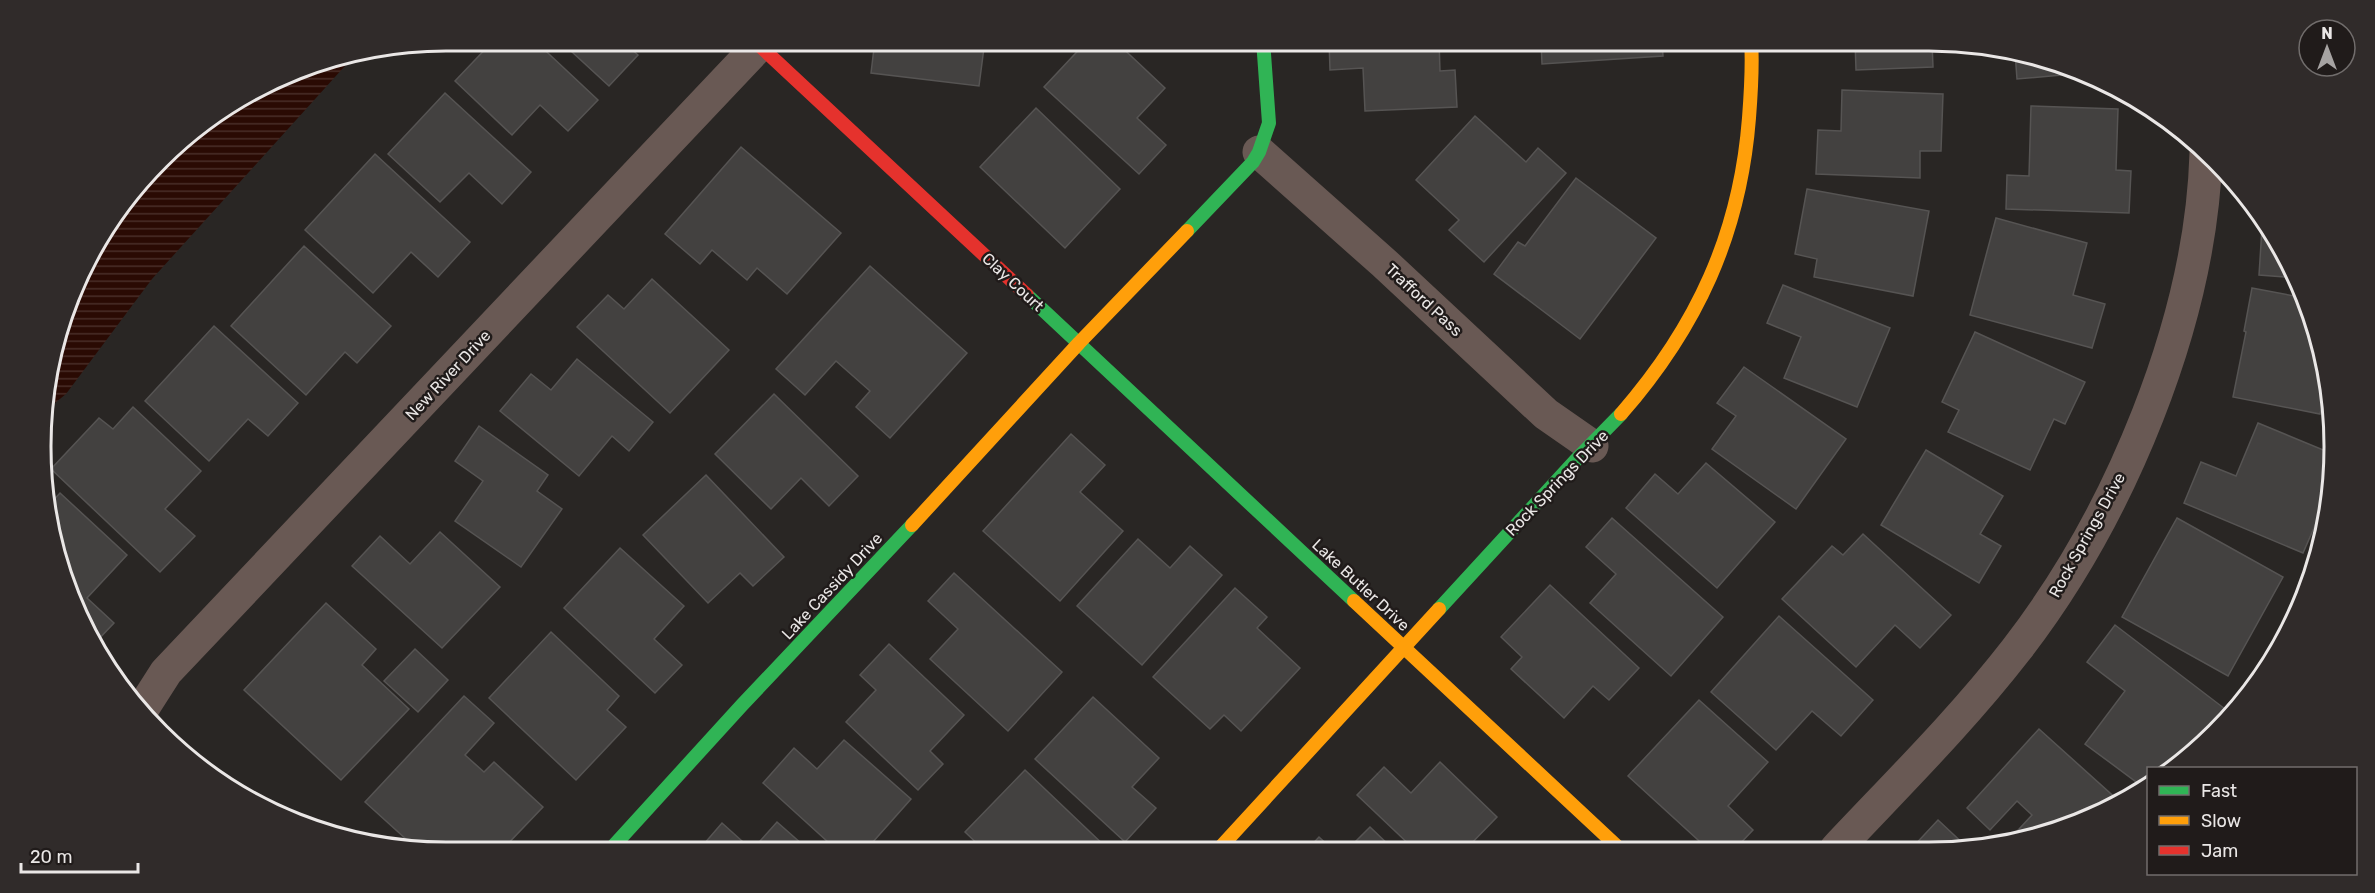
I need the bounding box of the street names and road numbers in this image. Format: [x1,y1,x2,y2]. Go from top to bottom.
street label: Clay Court [978,249,1048,315]
street label: Trafford Pass [1382,260,1466,340]
street label: New River Drive [401,326,495,424]
street label: Rock Springs Drive [1502,426,1612,540]
street label: Rock Springs Drive [2045,469,2129,601]
street label: Lake Cassidy Drive [778,529,886,643]
street label: Lake Butler Drive [1308,535,1414,635]

